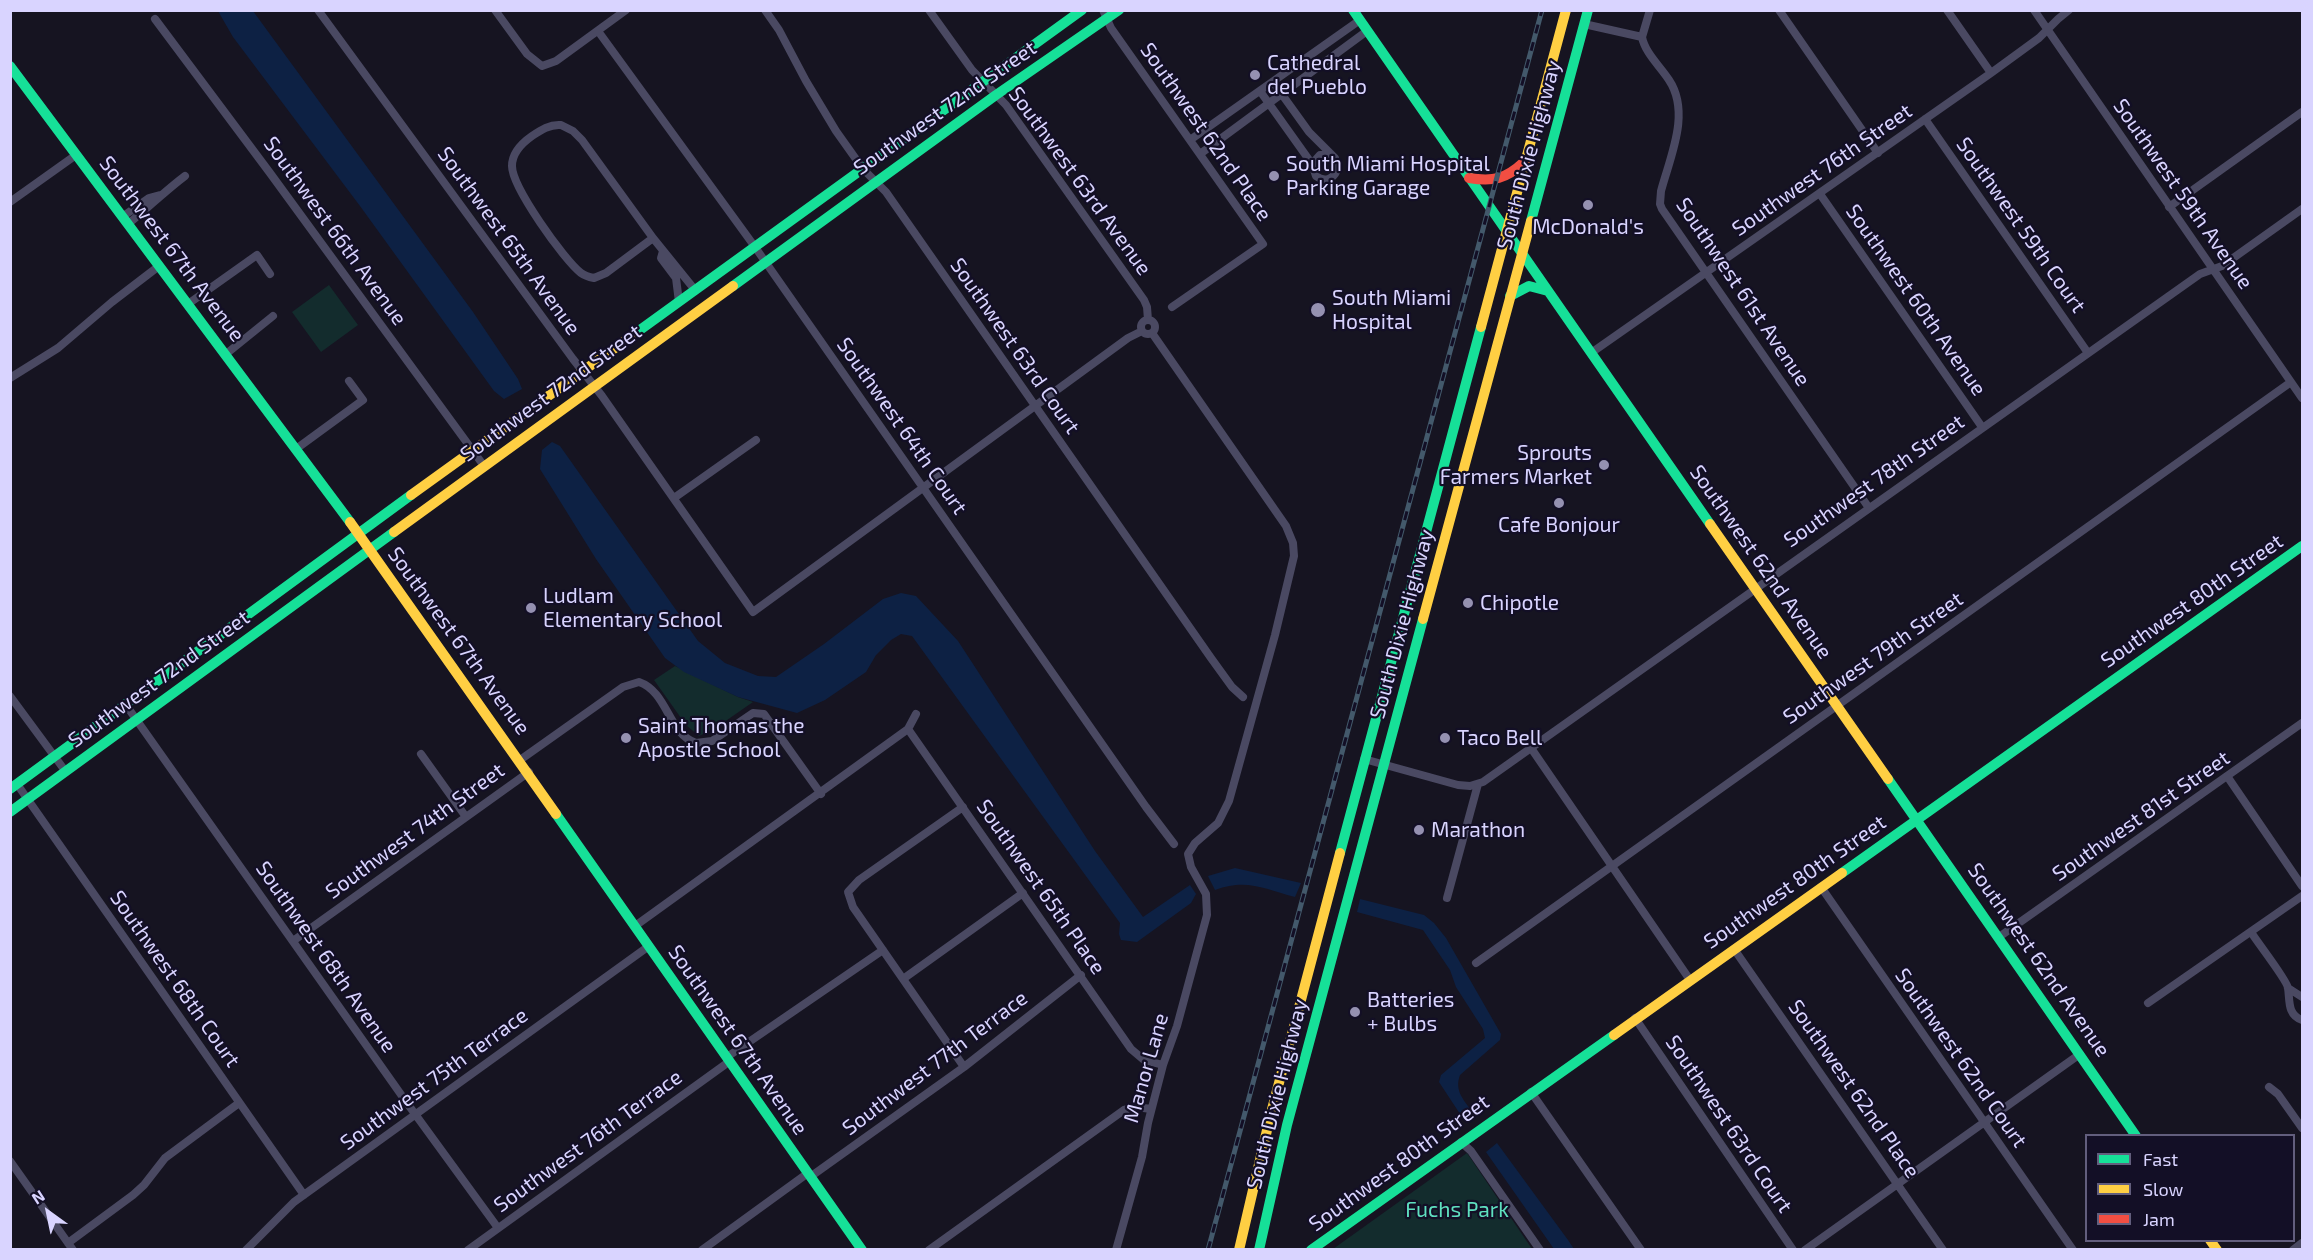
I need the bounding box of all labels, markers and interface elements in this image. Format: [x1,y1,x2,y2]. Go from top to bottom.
street label: Southwest 72nd Street [849,35,1041,181]
street label: Southwest 62nd Place [1135,38,1277,226]
place label: Cathedral del Pueblo [1267,50,1367,100]
street label: South Dixie Highway [1492,58,1566,252]
marker: Cathedral del Pueblo [1248,68,1262,82]
street label: Southwest 63rd Avenue [1003,82,1157,280]
street label: Southwest 59th Avenue [2108,94,2258,294]
street label: Southwest 76th Street [1727,98,1917,242]
street label: Southwest 66th Avenue [258,132,412,330]
street label: Southwest 59th Court [1951,133,2091,317]
street label: Southwest 65th Avenue [432,142,586,340]
street label: Southwest 67th Avenue [94,151,250,347]
place label: South Miami Hospital Parking Garage [1286,151,1490,201]
marker: South Miami Hospital Parking Garage [1267,169,1281,183]
street label: Southwest 61st Avenue [1671,193,1815,391]
marker: McDonald's [1581,198,1595,212]
street label: Southwest 60th Avenue [1840,200,1992,400]
place label: McDonald's [1532,214,1644,240]
street label: Southwest 63rd Court [945,253,1085,439]
place label: South Miami Hospital [1332,285,1451,335]
marker: South Miami Hospital [1309,301,1327,319]
street label: Southwest 72nd Street [456,319,646,467]
street label: Southwest 64th Court [831,333,973,519]
street label: Southwest 78th Street [1779,409,1969,553]
place label: Sprouts Farmers Market [1440,440,1592,490]
marker: Sprouts Farmers Market [1597,458,1611,472]
street label: Southwest 62nd Avenue [1684,460,1838,664]
marker: Cafe Bonjour [1552,496,1566,510]
place label: Cafe Bonjour [1498,512,1620,538]
street label: South Dixie Highway [1365,527,1439,721]
street label: Southwest 80th Street [2096,529,2288,673]
street label: Southwest 67th Avenue [382,542,536,740]
place label: Ludlam Elementary School [543,583,722,633]
street label: Southwest 79th Street [1778,586,1968,730]
place label: Chipotle [1480,590,1559,616]
marker: Chipotle [1461,596,1475,610]
marker: Ludlam Elementary School [524,601,538,615]
street label: Southwest 72nd Street [64,605,254,753]
place label: Saint Thomas the Apostle School [638,713,804,763]
place label: Taco Bell [1457,725,1542,751]
marker: Saint Thomas the Apostle School [619,731,633,745]
marker: Taco Bell [1438,731,1452,745]
street label: Southwest 81st Street [2048,745,2234,887]
street label: Southwest 74th Street [321,758,509,904]
street label: Southwest 65th Place [971,795,1111,979]
street label: Southwest 80th Street [1699,810,1891,954]
place label: Marathon [1431,817,1525,843]
marker: Marathon [1412,823,1426,837]
street label: Southwest 68th Avenue [250,856,402,1058]
street label: Southwest 62nd Avenue [1962,858,2116,1062]
street label: Southwest 68th Court [105,886,245,1072]
street label: Southwest 67th Avenue [663,940,813,1140]
street label: Southwest 62nd Court [1890,964,2032,1152]
street label: Southwest 77th Terrace [838,985,1032,1141]
place label: Batteries + Bulbs [1367,987,1454,1037]
street label: Southwest 62nd Place [1783,995,1925,1183]
street label: South Dixie Highway [1241,996,1313,1192]
street label: Southwest 75th Terrace [335,1003,533,1155]
marker: Batteries + Bulbs [1348,1005,1362,1019]
street label: Manor Lane [1118,1010,1174,1126]
street label: Southwest 63rd Court [1660,1030,1798,1218]
street label: Southwest 76th Terrace [489,1064,687,1218]
street label: Southwest 80th Street [1304,1089,1494,1237]
legend [2085,1134,2295,1242]
text: Fast [2143,1148,2178,1170]
text: Slow [2143,1178,2183,1200]
north arrow [18,1182,78,1242]
text: N [28,1185,48,1208]
park label: Fuchs Park [1405,1197,1509,1223]
text: Jam [2143,1208,2175,1230]

